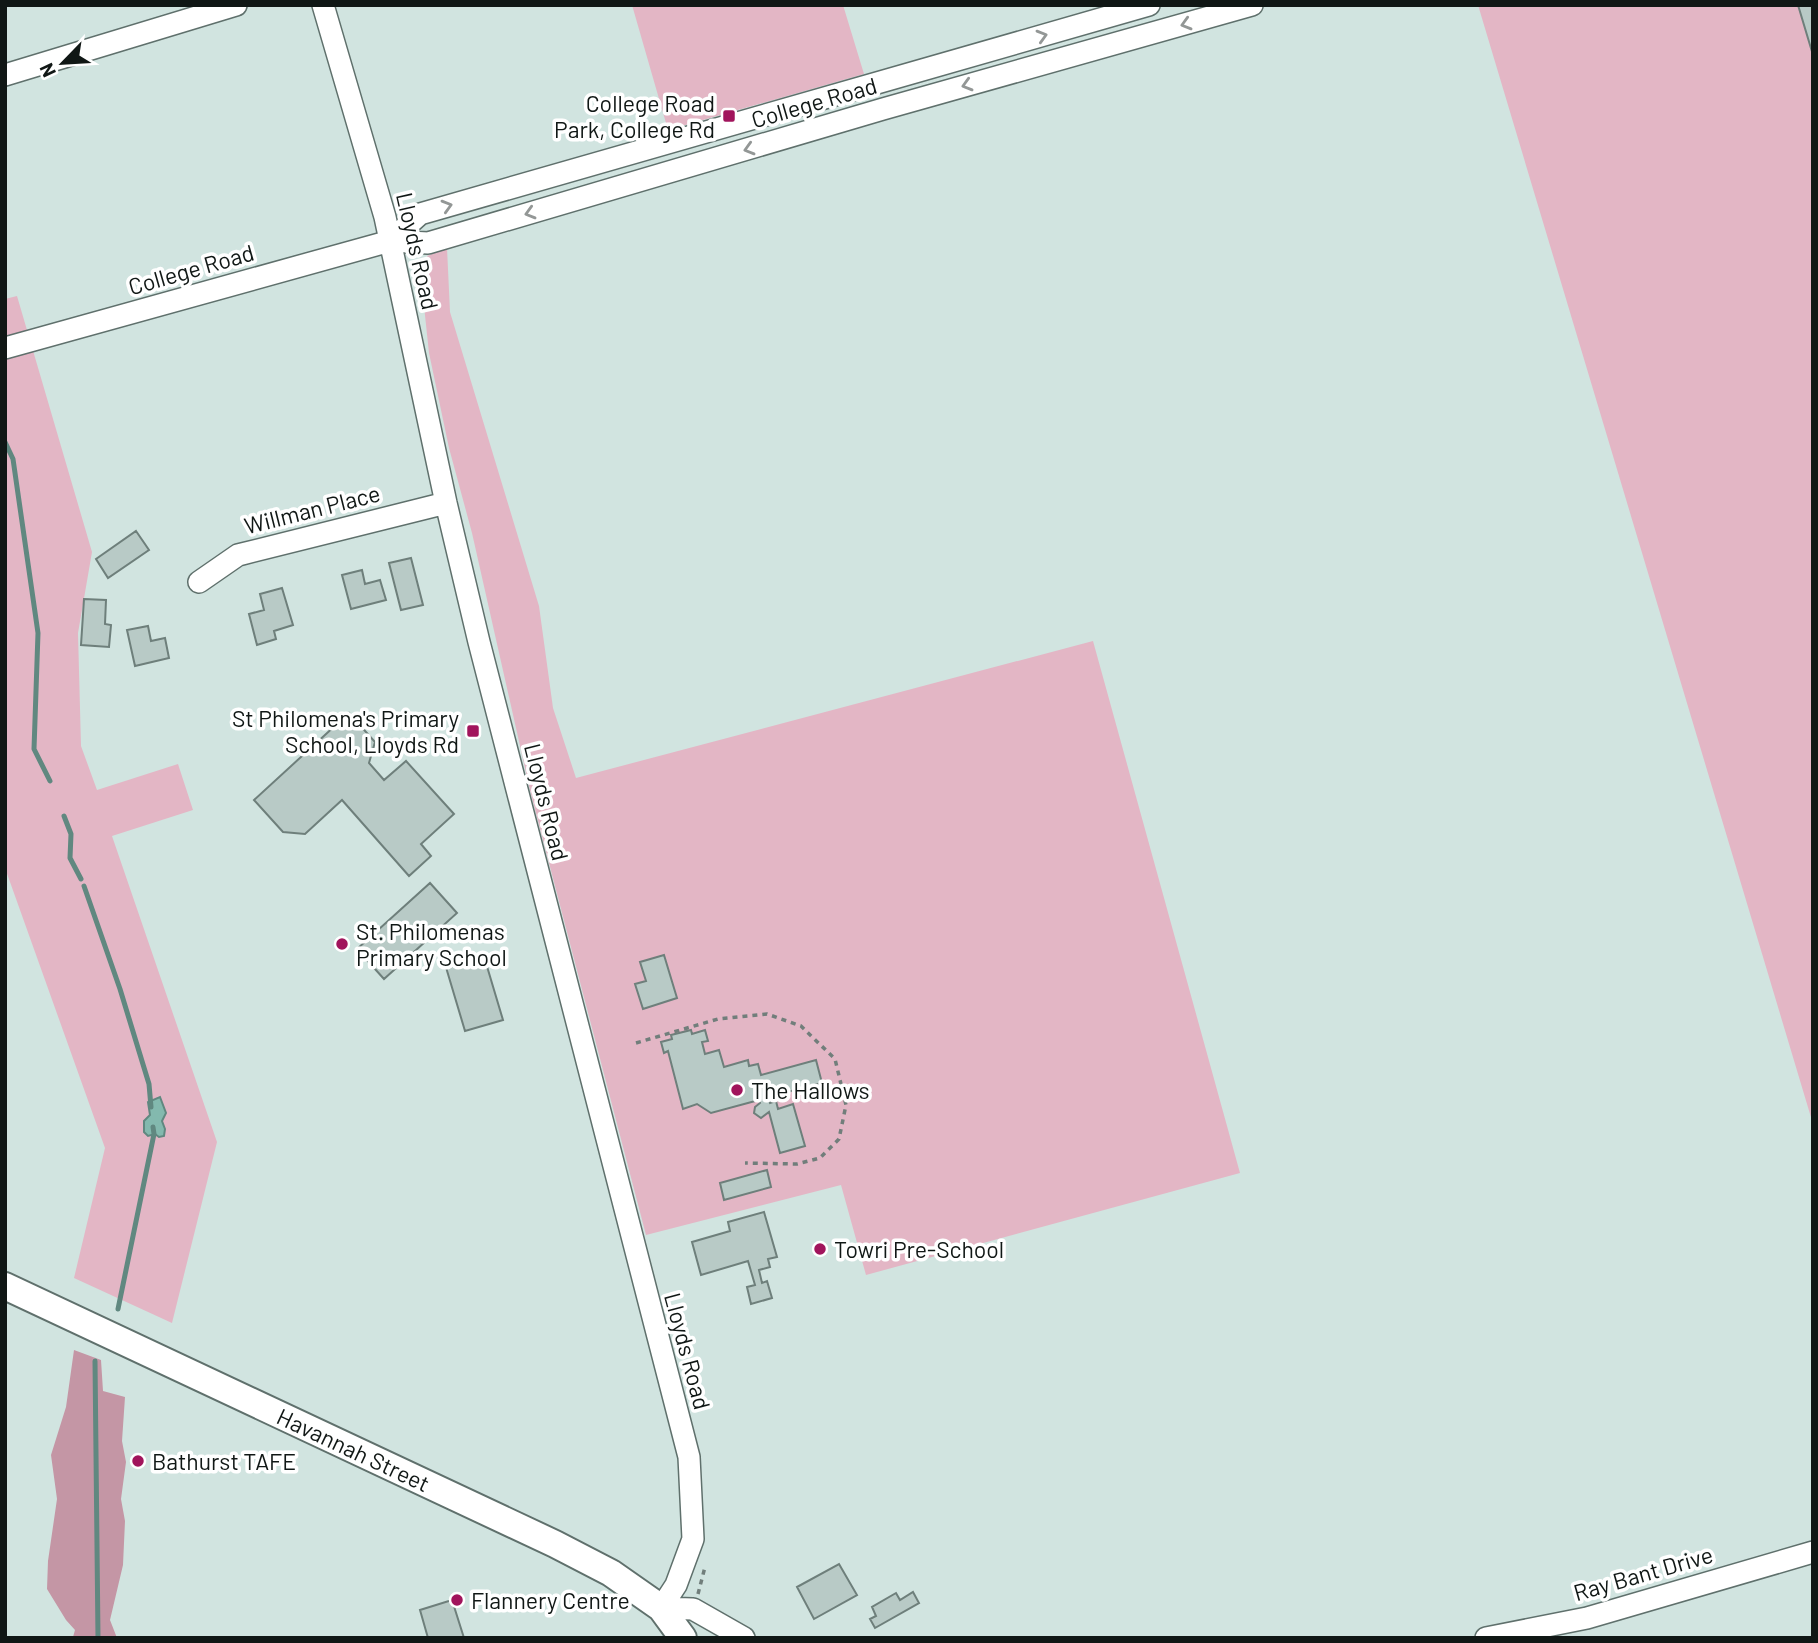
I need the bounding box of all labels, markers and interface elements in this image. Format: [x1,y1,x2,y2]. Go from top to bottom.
one-way arrow [1180,15,1192,30]
north arrow [28,28,98,98]
one-way arrow [1036,30,1048,44]
text: N [34,60,60,81]
street label: College Road [748,71,880,133]
one-way arrow [961,77,973,92]
place label: College Road Park, College Rd [554,89,715,143]
marker: College Road Park, College Rd [721,108,737,124]
one-way arrow [743,140,755,155]
street label: Lloyds Road [391,190,445,312]
one-way arrow [441,200,453,215]
one-way arrow [525,205,537,220]
street label: College Road [125,238,257,300]
street label: Willman Place [241,479,383,539]
place label: St Philomena's Primary School, Lloyds Rd [232,704,459,758]
marker: St Philomena's Primary School, Lloyds Rd [465,723,481,739]
street label: Lloyds Road [519,741,575,863]
place label: St. Philomenas Primary School [356,917,507,971]
marker: St. Philomenas Primary School [334,936,350,952]
place label: The Hallows [751,1076,870,1104]
marker: The Hallows [729,1082,745,1098]
place label: Towri Pre-School [834,1235,1004,1263]
marker: Towri Pre-School [812,1241,828,1257]
street label: Lloyds Road [659,1290,717,1412]
street label: Havannah Street [273,1402,434,1497]
place label: Bathurst TAFE [152,1447,296,1475]
marker: Bathurst TAFE [130,1453,146,1469]
street label: Ray Bant Drive [1570,1540,1716,1606]
place label: Flannery Centre [471,1586,630,1614]
marker: Flannery Centre [449,1592,465,1608]

